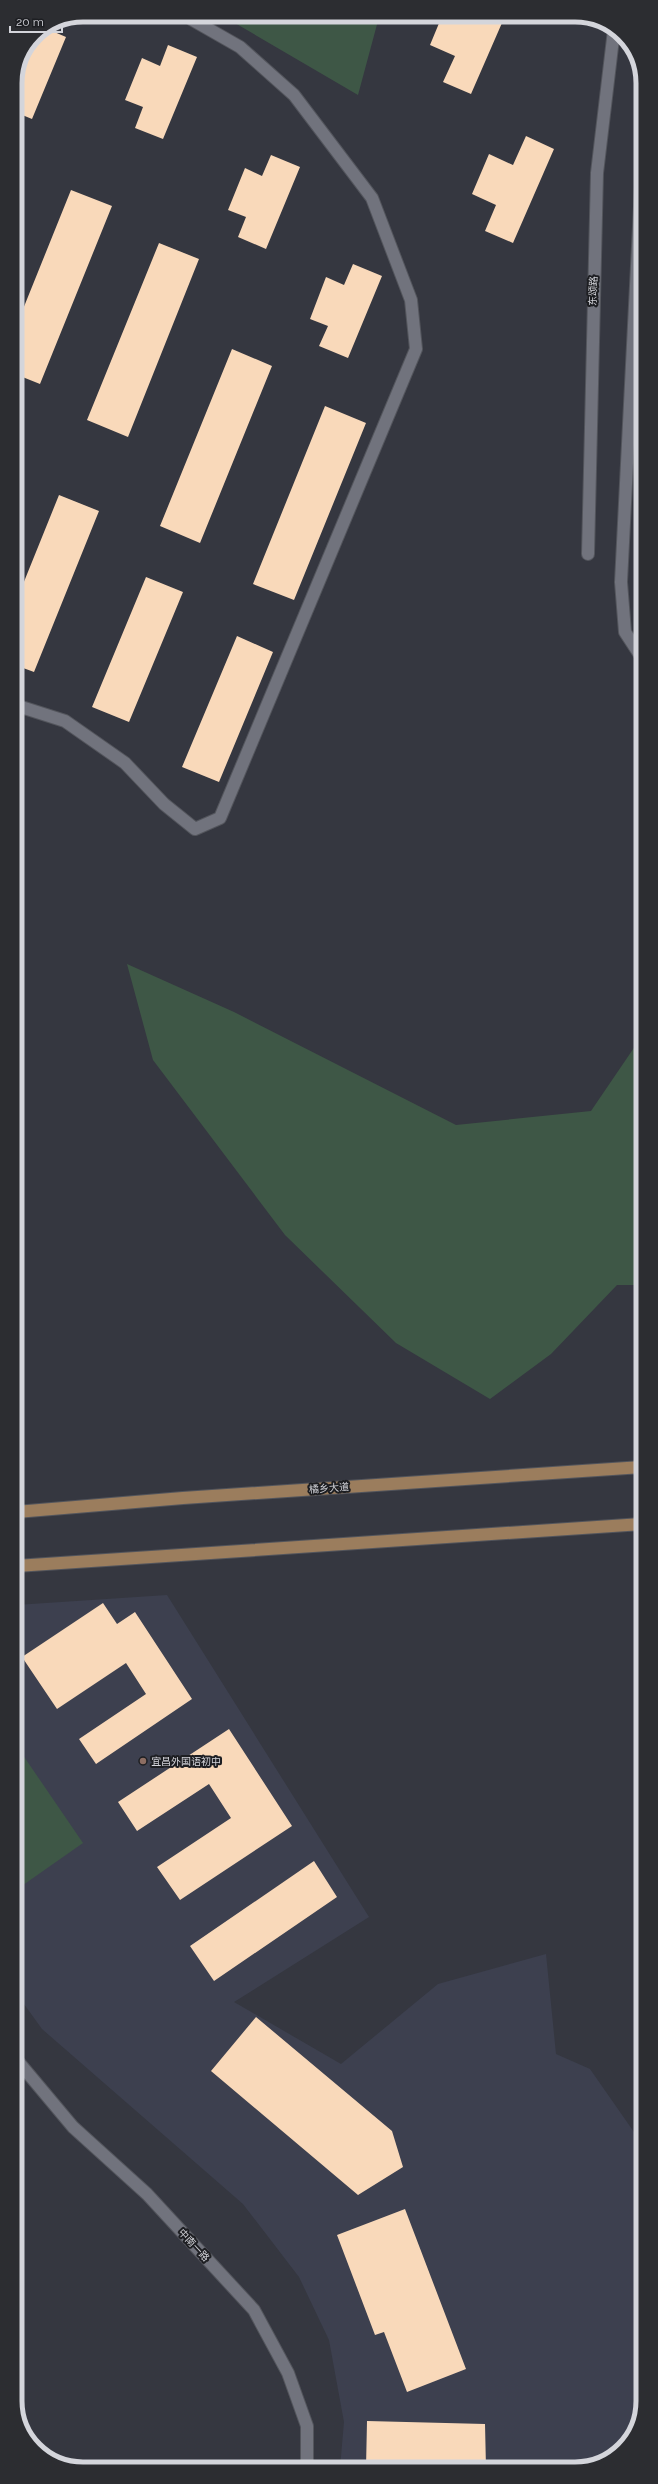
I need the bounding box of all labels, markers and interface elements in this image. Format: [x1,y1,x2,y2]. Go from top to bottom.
scale bar [10,8,62,34]
text: 20 m [16,15,44,29]
street label: 东颂路 [587,276,599,306]
street label: 橘乡大道 [309,1481,349,1495]
marker: 宜昌外国语初中 [138,1756,148,1766]
place label: 宜昌外国语初中 [151,1756,221,1767]
street label: 中南一路 [176,2227,212,2263]

